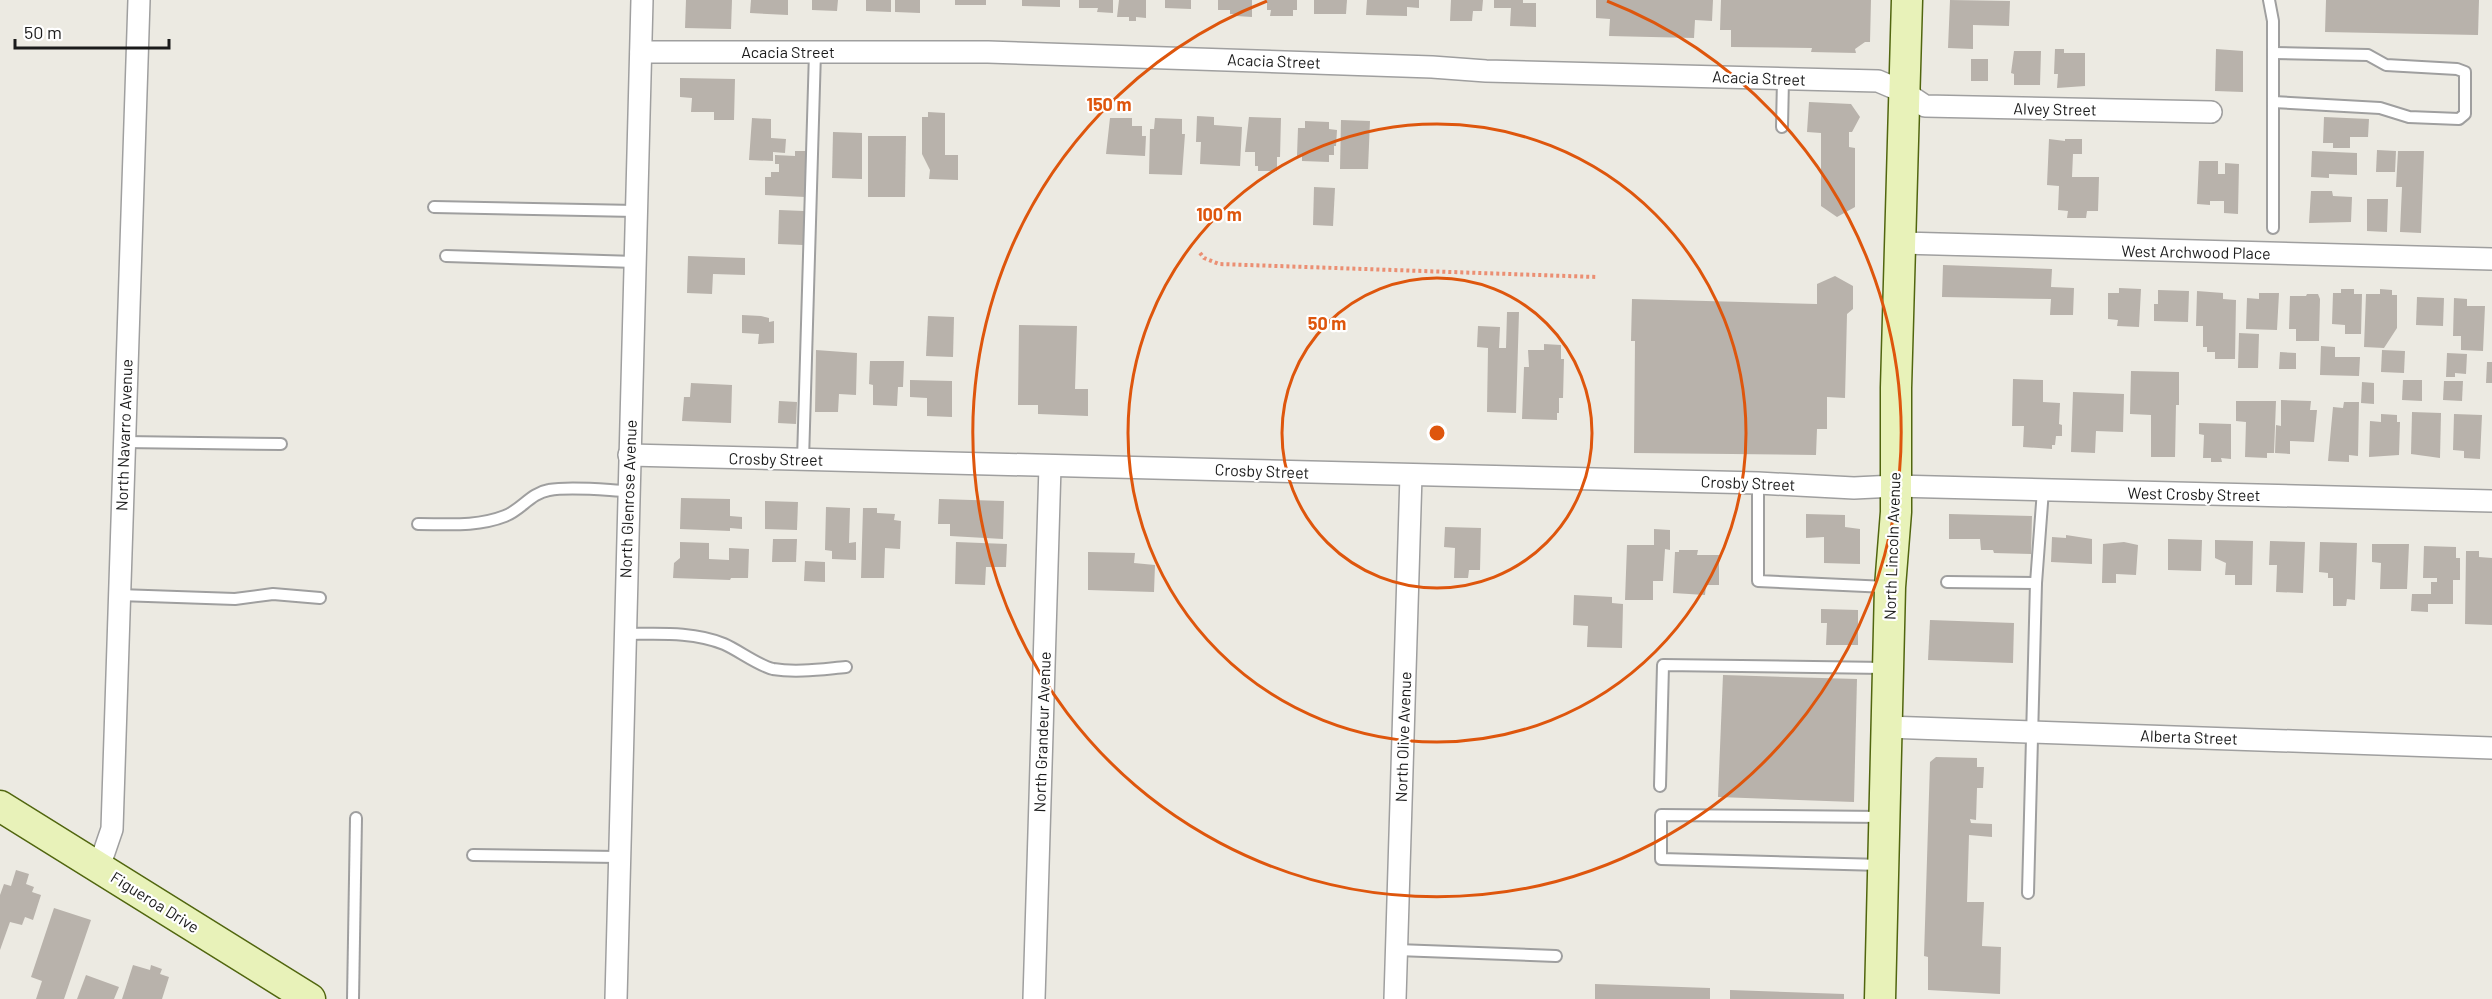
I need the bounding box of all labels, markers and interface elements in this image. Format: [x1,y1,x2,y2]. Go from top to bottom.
scale bar [15,12,170,50]
text: 50 m [24,21,62,43]
street label: Acacia Street [741,42,835,61]
street label: Acacia Street [1227,49,1321,72]
street label: Acacia Street [1712,66,1806,89]
text: 150 m [1087,93,1131,115]
street label: Alvey Street [2013,98,2097,119]
text: 100 m [1196,203,1242,225]
street label: West Archwood Place [2121,241,2271,262]
text: 50 m [1308,312,1346,334]
street label: North Navarro Avenue [111,359,136,511]
street label: North Glenrose Avenue [615,419,640,579]
centre of rings [1427,423,1447,443]
street label: Crosby Street [728,448,824,469]
street label: Crosby Street [1214,459,1310,482]
street label: Crosby Street [1700,471,1796,494]
street label: North Lincoln Avenue [1879,472,1904,620]
street label: West Crosby Street [2127,483,2261,504]
street label: North Grandeur Avenue [1029,651,1054,813]
street label: North Olive Avenue [1391,671,1414,803]
street label: Alberta Street [2140,725,2238,748]
street label: Figueroa Drive [108,867,203,936]

